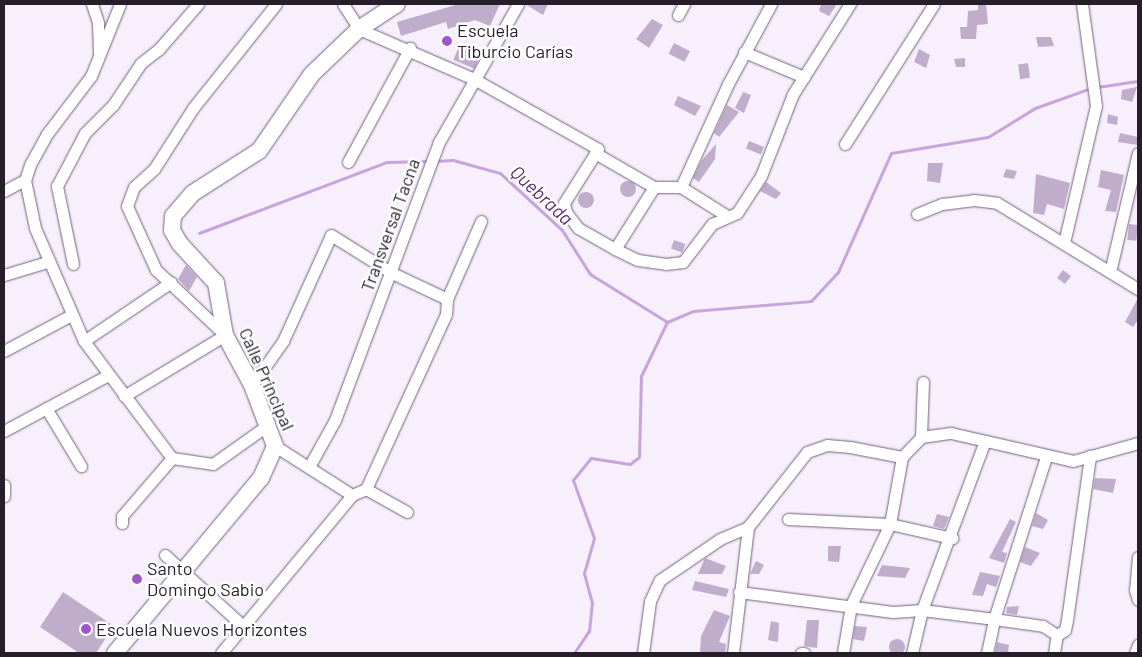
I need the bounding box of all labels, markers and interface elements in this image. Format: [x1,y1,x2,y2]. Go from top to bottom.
place label: Escuela Tiburcio Carías [457,20,573,62]
marker: Escuela Tiburcio Carías [441,35,453,47]
street label: Transversal Tacna [356,155,424,295]
water label: Quebrada [506,160,578,230]
street label: Calle Principal [235,324,299,434]
place label: Santo Domingo Sabio [147,558,264,600]
marker: Santo Domingo Sabio [131,573,143,585]
place label: Escuela Nuevos Horizontes [96,618,307,640]
marker: Escuela Nuevos Horizontes [80,623,92,635]

